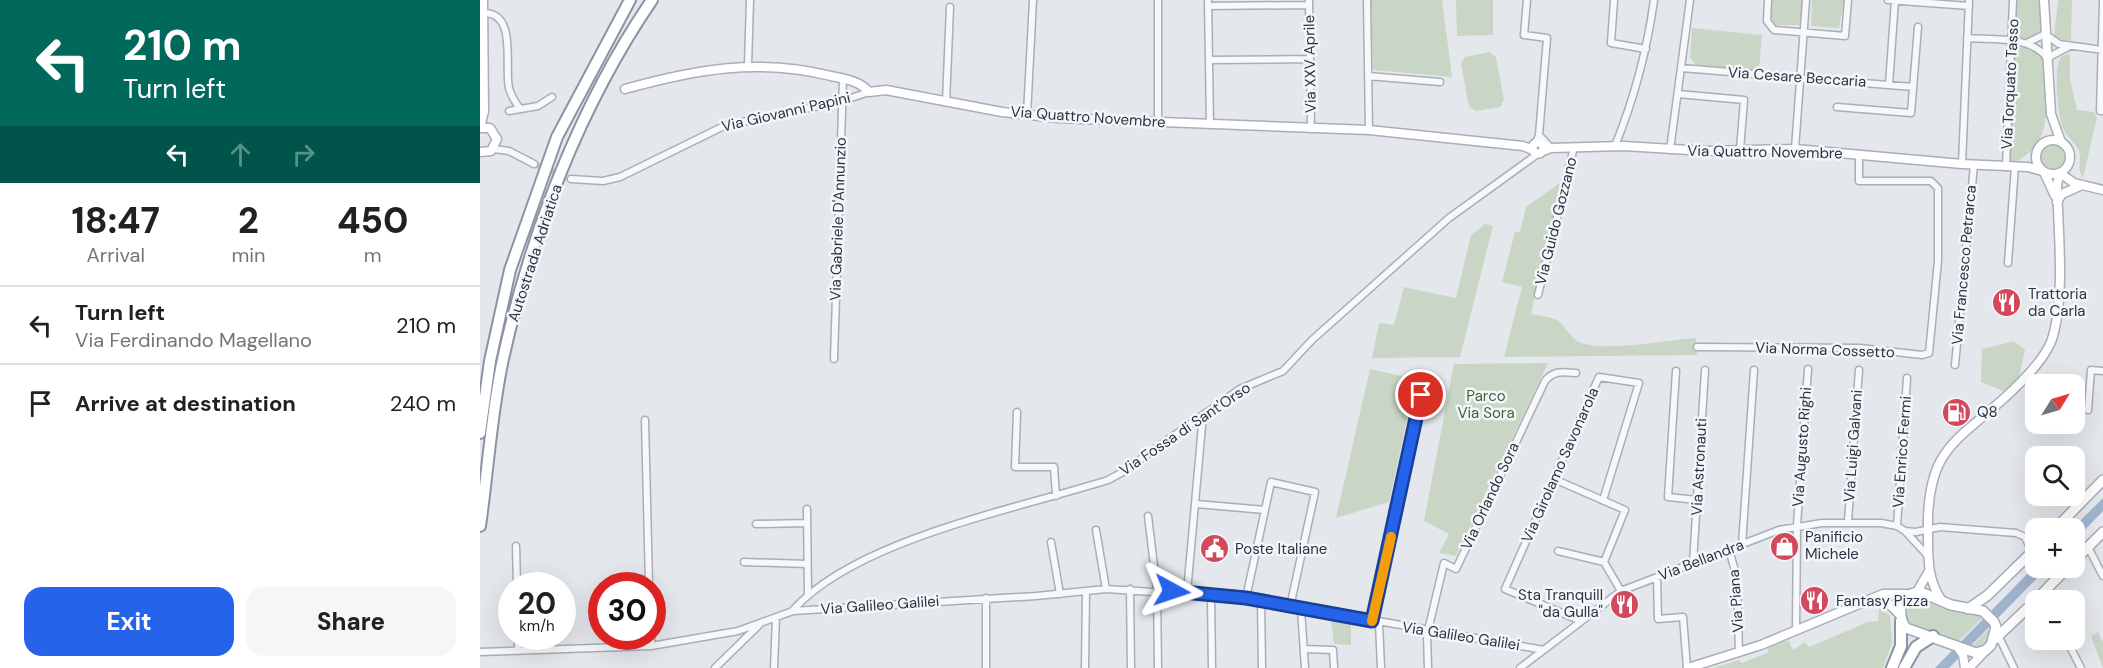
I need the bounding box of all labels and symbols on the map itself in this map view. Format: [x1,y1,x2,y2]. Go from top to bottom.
street label: Via XXV Aprile [1299,15,1321,113]
street label: Via Torquato Tasso [1997,18,2023,150]
street label: Via Cesare Beccaria [1727,62,1867,92]
street label: Via Giovanni Papini [720,87,852,137]
street label: Via Quattro Novembre [1010,102,1166,132]
street label: Via Gabriele D'Annunzio [825,137,851,301]
street label: Via Quattro Novembre [1687,141,1843,163]
street label: Via Guido Gozzano [1530,155,1582,287]
street label: Autostrada Adriatica [503,182,567,324]
street label: Via Francesco Petrarca [1947,184,1981,346]
place label: Trattoria da Carla [2028,284,2087,321]
restaurant icon: Trattoria da Carla [1991,287,2023,319]
street label: Via Norma Cossetto [1755,338,1895,362]
pin [1395,369,1446,420]
north arrow [2025,374,2085,434]
street label: Via Fossa di Sant'Orso [1116,378,1254,480]
street label: Via Girolamo Savonarola [1517,384,1603,546]
park label: Parco Via Sora [1457,386,1515,423]
street label: Via Augusto Righi [1788,386,1816,508]
street label: Via Luigi Galvani [1839,389,1867,503]
street label: Via Enrico Fermi [1888,395,1916,509]
fuel station icon: Q8 [1940,396,1972,428]
place label: Q8 [1977,402,1998,422]
street label: Via Astronauti [1686,418,1712,516]
street label: Via Orlando Sora [1456,439,1524,553]
place label: Panificio Michele [1805,527,1863,564]
shop icon: Panificio Michele [1768,530,1800,562]
public building icon: Poste Italiane [1198,533,1230,565]
street label: Via Bellandra [1655,535,1747,585]
place label: Poste Italiane [1235,539,1327,559]
position arrow [1140,559,1204,623]
street label: Via Piana [1724,569,1748,633]
speed limit sign: 30 [588,572,666,650]
place label: Sta Tranquill "da Gulla" [1518,585,1603,622]
restaurant icon: Fantasy Pizza [1799,585,1831,617]
restaurant icon: Sta Tranquill "da Gulla" [1608,588,1640,620]
street label: Via Galileo Galilei [820,591,940,619]
place label: Fantasy Pizza [1836,591,1928,611]
street label: Via Galileo Galilei [1401,617,1521,655]

